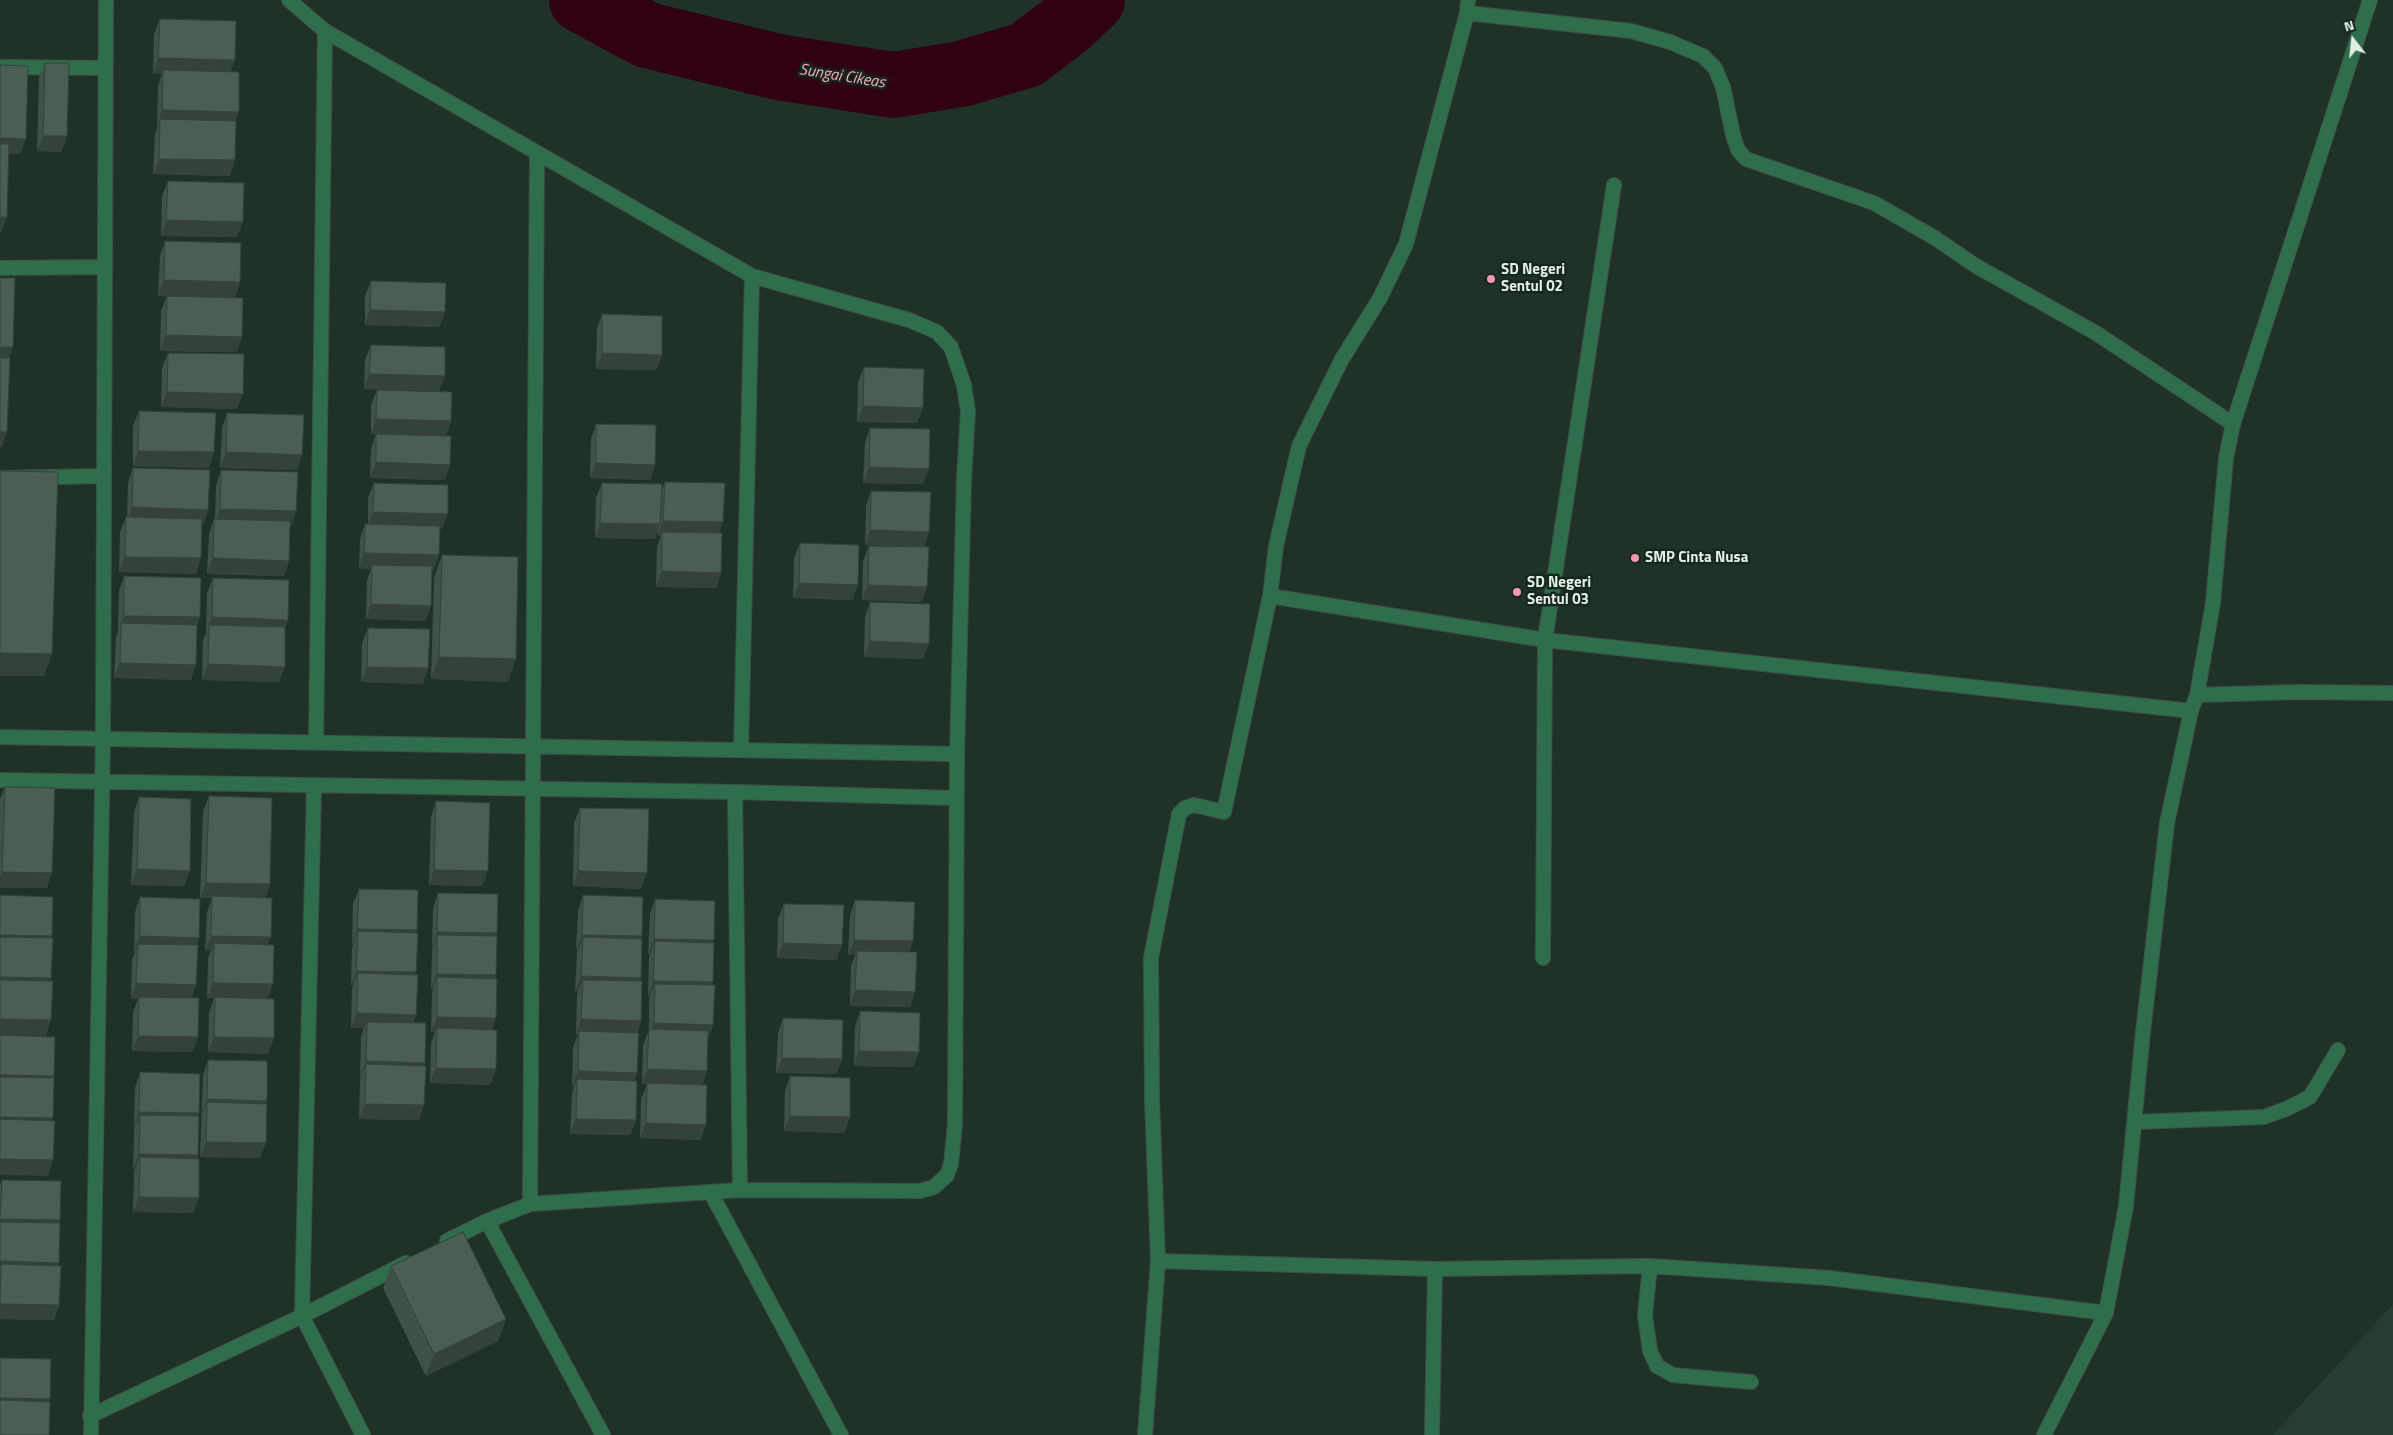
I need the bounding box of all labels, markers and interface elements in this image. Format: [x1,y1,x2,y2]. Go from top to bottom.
text: N [2341,14,2356,37]
north arrow [2328,15,2378,65]
water label: Sungai Cikeas [798,61,886,93]
place label: SD Negeri Sentul 02 [1501,261,1565,296]
marker: SD Negeri Sentul 02 [1485,273,1497,285]
place label: SMP Cinta Nusa [1645,549,1748,567]
marker: SMP Cinta Nusa [1629,552,1641,564]
place label: SD Negeri Sentul 03 [1527,574,1591,609]
marker: SD Negeri Sentul 03 [1511,586,1523,598]

